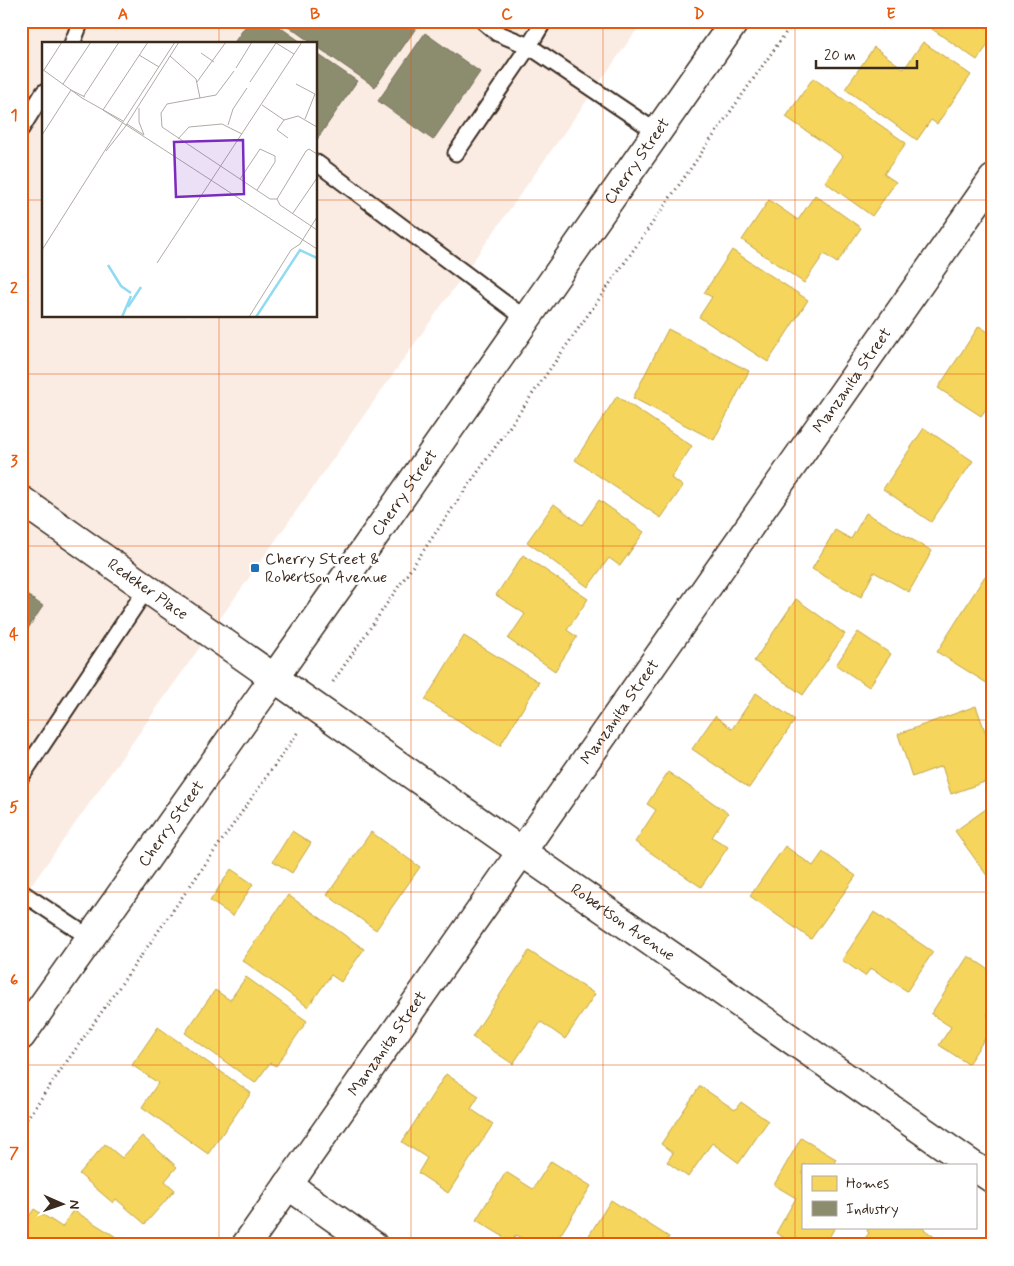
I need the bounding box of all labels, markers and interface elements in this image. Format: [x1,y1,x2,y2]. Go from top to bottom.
text: A [118,4,128,25]
text: B [310,4,320,25]
text: C [501,4,513,25]
text: D [693,4,705,25]
text: E [886,4,896,25]
scale bar [816,38,918,70]
inset map [42,42,318,318]
text: 20 m [824,46,856,66]
text: 1 [10,105,18,126]
street label: Cherry Street [599,113,675,208]
text: 2 [10,278,18,299]
street label: Manzanita Street [808,323,896,437]
street label: Cherry Street [367,445,442,540]
text: 3 [10,451,18,472]
place label: Cherry Street & Robertson Avenue [265,549,387,588]
street label: Redeker Place [103,554,192,625]
marker: Cherry Street & Robertson Avenue [249,562,261,574]
text: 4 [9,624,19,645]
street label: Manzanita Street [575,655,664,769]
street label: Cherry Street [133,776,209,871]
text: 5 [9,797,19,818]
street label: Robertson Avenue [567,879,679,966]
text: 6 [10,970,18,991]
street label: Manzanita Street [343,986,432,1100]
text: 7 [9,1143,19,1164]
legend [802,1164,976,1228]
text: Homes [846,1174,889,1194]
north arrow [38,1178,88,1228]
text: N [65,1199,83,1209]
text: Industry [846,1200,899,1220]

